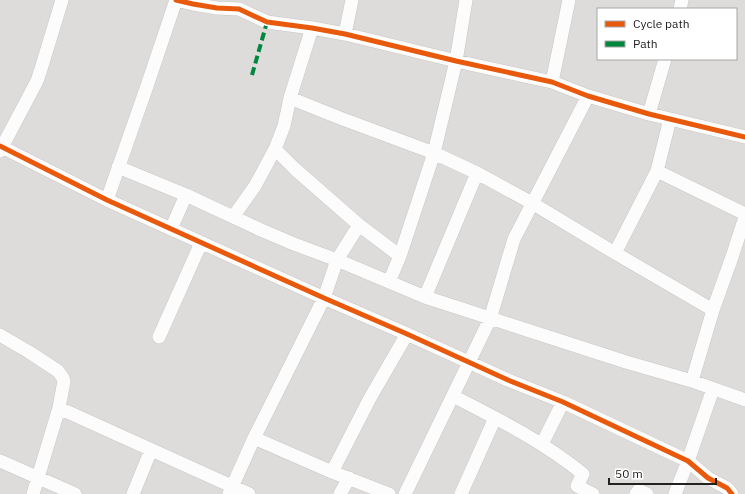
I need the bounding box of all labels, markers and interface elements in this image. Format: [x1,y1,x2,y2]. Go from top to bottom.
legend [597,8,737,60]
text: Cycle path [633,16,690,31]
text: Path [633,36,658,51]
scale bar [609,460,716,486]
text: 50 m [615,466,643,481]

